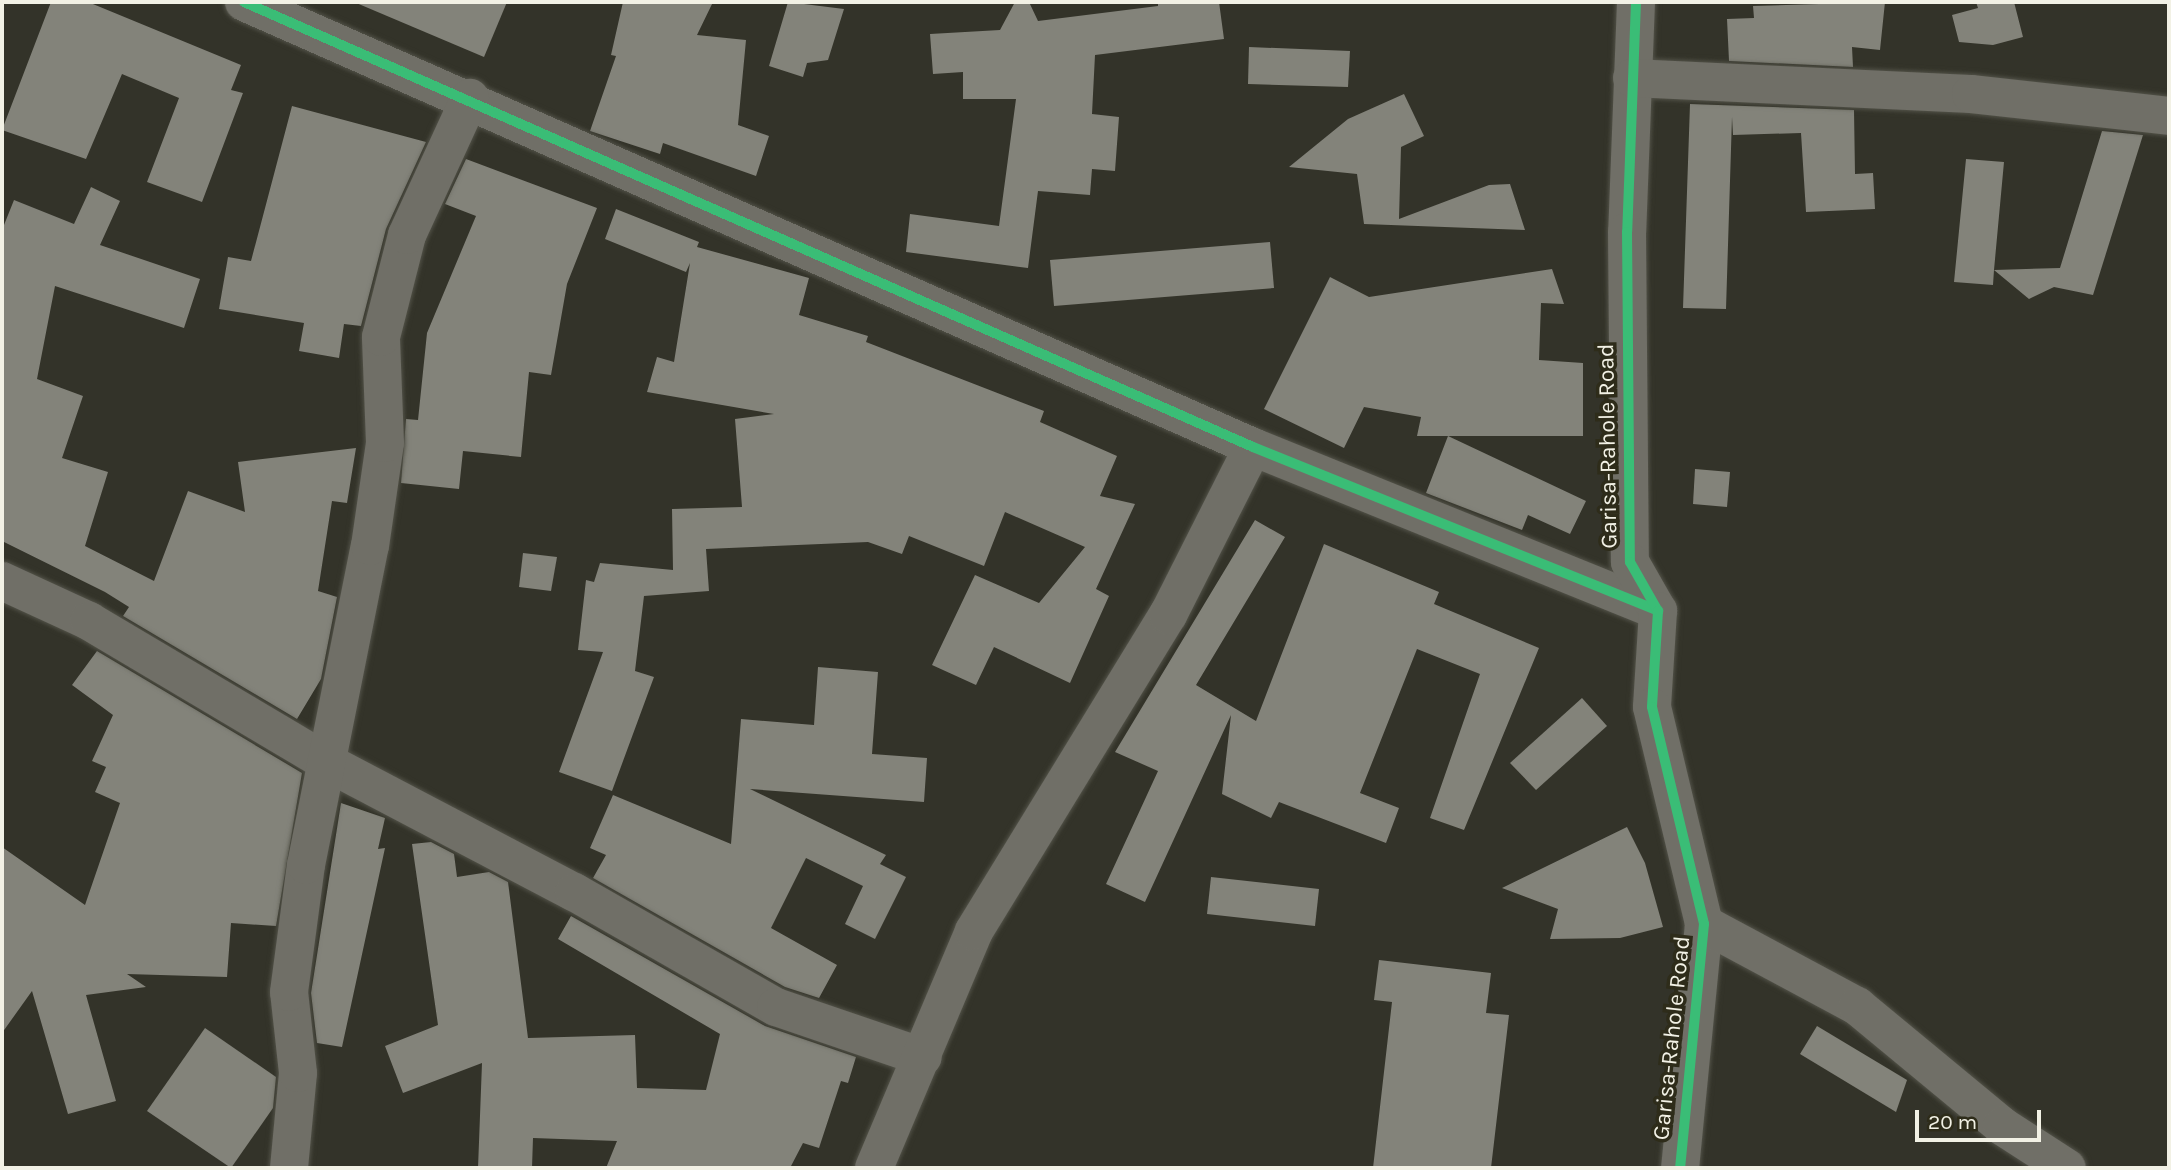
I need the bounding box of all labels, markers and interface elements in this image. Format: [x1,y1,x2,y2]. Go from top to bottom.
street label: Garisa-Rahole Road [1592,343,1624,549]
street label: Garisa-Rahole Road [1648,934,1696,1142]
scale bar [1919,1096,2045,1140]
text: 20 m [1928,1110,1977,1134]

